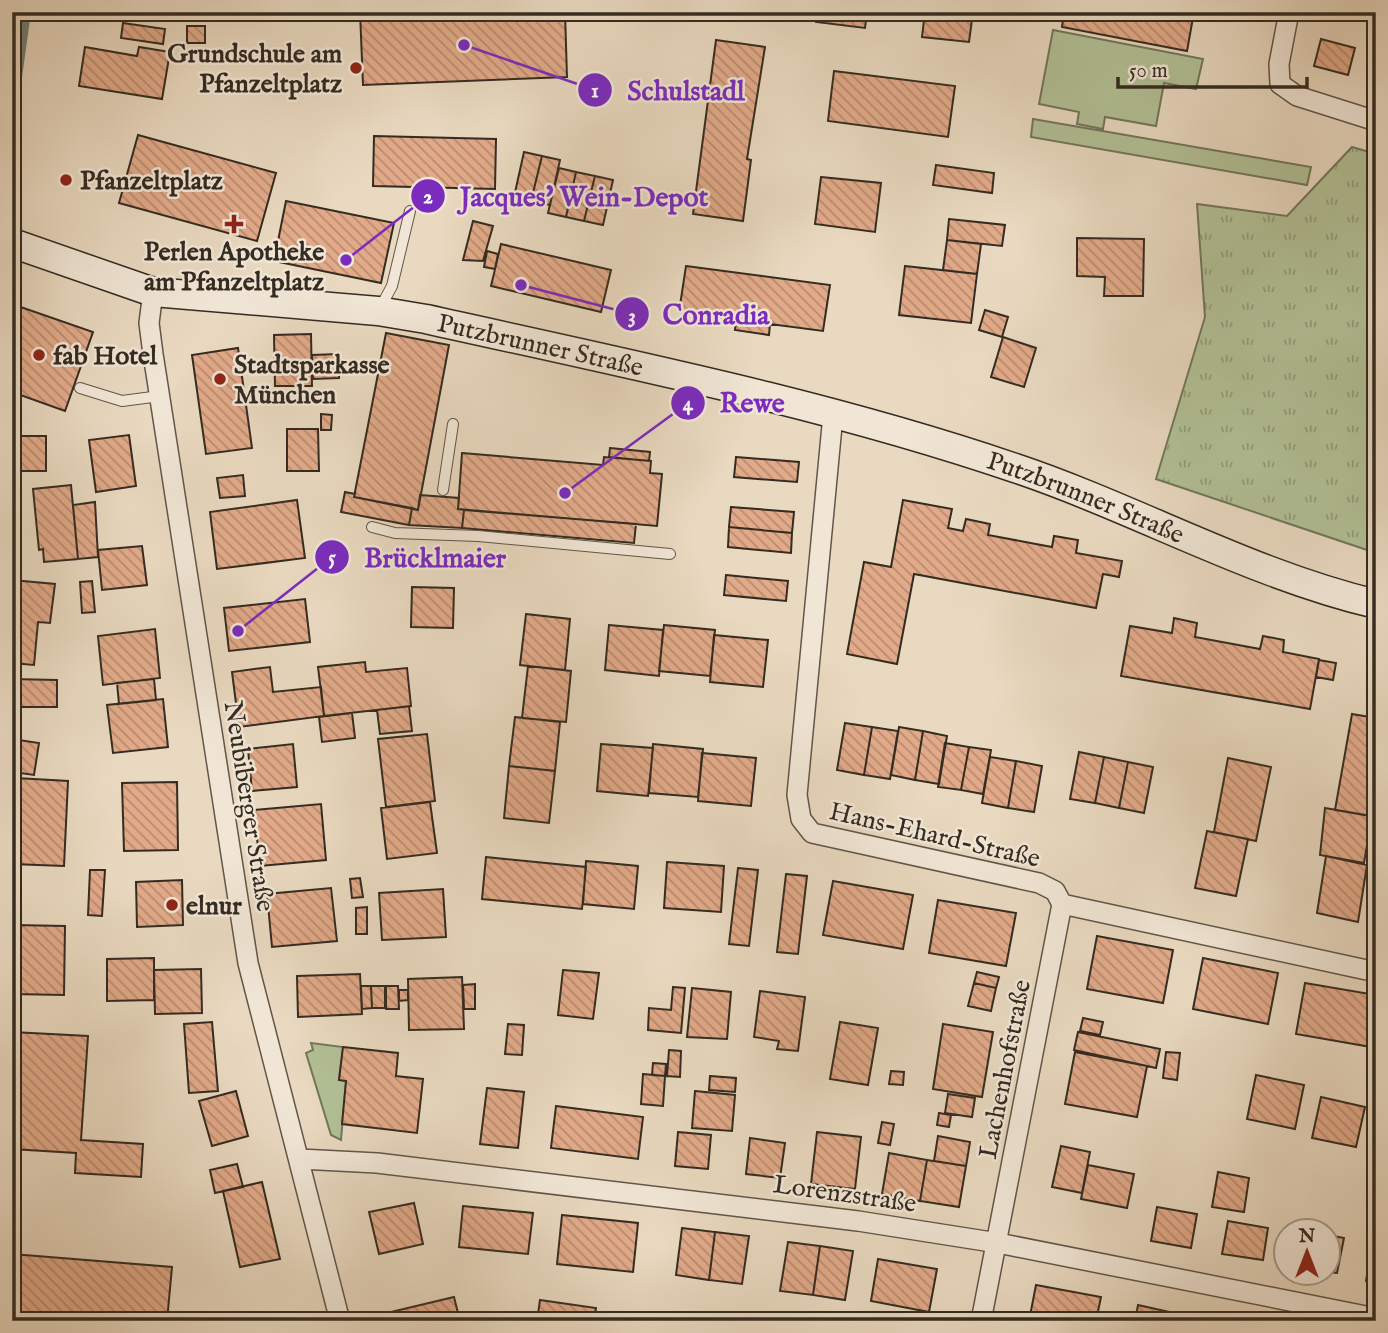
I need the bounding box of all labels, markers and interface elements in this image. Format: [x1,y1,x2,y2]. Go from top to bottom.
place label: Grundschule am Pfanzeltplatz [167,38,342,101]
scale bar [1118,46,1308,90]
text: 50 m [1129,58,1168,85]
marker: Grundschule am Pfanzeltplatz [348,60,364,76]
callout: Schulstadl [578,65,758,114]
text: Schulstadl [627,75,746,110]
text: 1 [591,78,599,105]
place label: Pfanzeltplatz [80,165,223,198]
marker: Pfanzeltplatz [58,172,74,188]
callout: Jacques' Wein-Depot [411,172,722,221]
text: Jacques' Wein-Depot [456,181,709,216]
text: 2 [423,184,433,211]
marker: Perlen Apotheke am Pfanzeltplatz [226,216,242,232]
place label: Perlen Apotheke am Pfanzeltplatz [144,236,324,299]
callout: Conradia [614,290,784,339]
text: Conradia [663,299,770,334]
text: 3 [628,303,636,330]
street label: Putzbrunner Straße [434,307,646,385]
place label: fab Hotel [53,340,158,373]
marker: fab Hotel [31,347,47,363]
place label: Stadtsparkasse München [234,349,390,412]
marker: Stadtsparkasse München [212,371,228,387]
callout: Rewe [670,378,798,427]
text: Rewe [719,387,785,422]
text: 4 [683,391,694,418]
street label: Putzbrunner Straße [982,445,1189,552]
callout: Brücklmaier [315,533,520,582]
text: Brücklmaier [364,542,507,577]
text: 5 [328,545,336,572]
street label: Neubiberger Straße [216,699,281,914]
street label: Hans-Ehard-Straße [826,795,1043,876]
place label: elnur [186,890,242,923]
marker: elnur [164,897,180,913]
street label: Lachenhofstraße [972,977,1039,1162]
street label: Lorenzstraße [771,1168,919,1221]
north arrow [1272,1218,1342,1288]
text: N [1298,1225,1316,1249]

